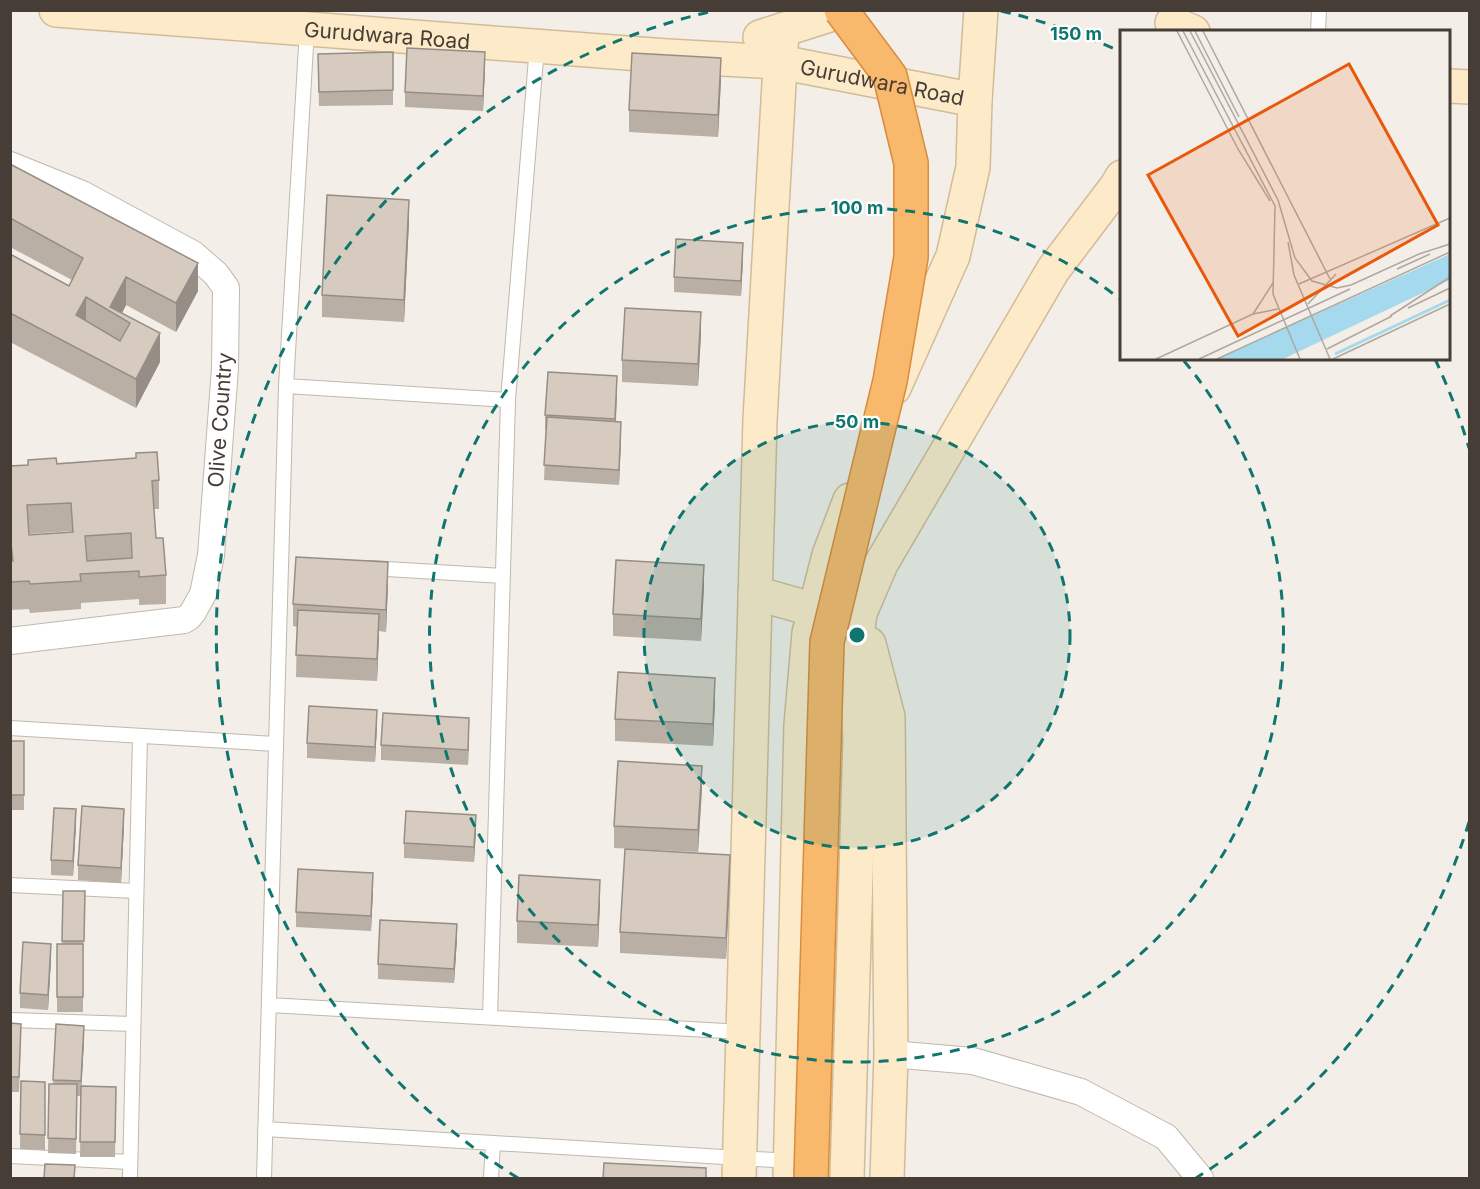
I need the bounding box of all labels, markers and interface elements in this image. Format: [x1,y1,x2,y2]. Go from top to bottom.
street label: Gurudwara Road [303,16,471,54]
text: 150 m [1050,23,1102,44]
inset map [1120,30,1450,360]
street label: Gurudwara Road [798,54,966,110]
text: 100 m [831,197,883,218]
street label: Olive Country [203,351,237,488]
text: 50 m [835,411,879,432]
centre of rings [847,625,867,645]

